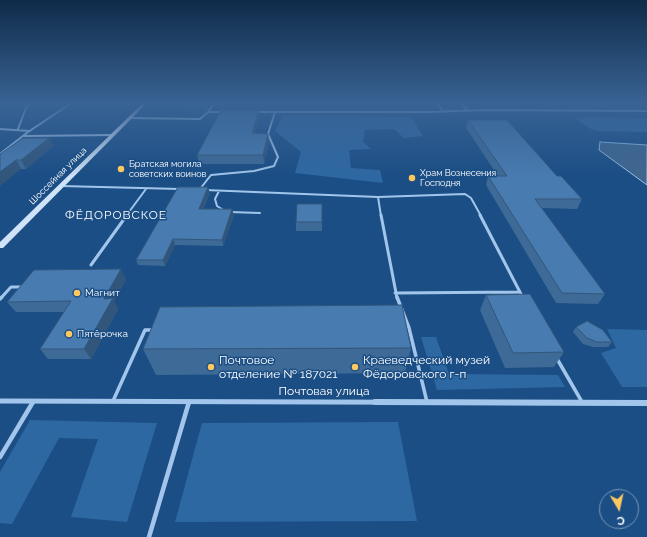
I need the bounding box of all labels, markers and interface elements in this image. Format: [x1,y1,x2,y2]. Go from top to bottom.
street label: Шоссейная улица [27,145,89,207]
place label: Братская могила советских воинов [129,159,206,180]
marker: Братская могила советских воинов [116,164,126,174]
place label: Храм Вознесения Господня [420,168,496,189]
marker: Храм Вознесения Господня [407,173,417,183]
district label: ФЁДОРОВСКОЕ [65,208,167,222]
place label: Магнит [85,287,120,299]
marker: Магнит [72,288,82,298]
place label: Пятёрочка [77,328,128,340]
marker: Пятёрочка [64,329,74,339]
place label: Почтовое отделение № 187021 [219,353,337,381]
place label: Краеведческий музей Фёдоровского г-п [363,353,490,381]
marker: Почтовое отделение № 187021 [206,362,216,372]
marker: Краеведческий музей Фёдоровского г-п [350,362,360,372]
street label: Почтовая улица [279,384,369,398]
north arrow [599,489,639,529]
text: С [616,513,626,527]

